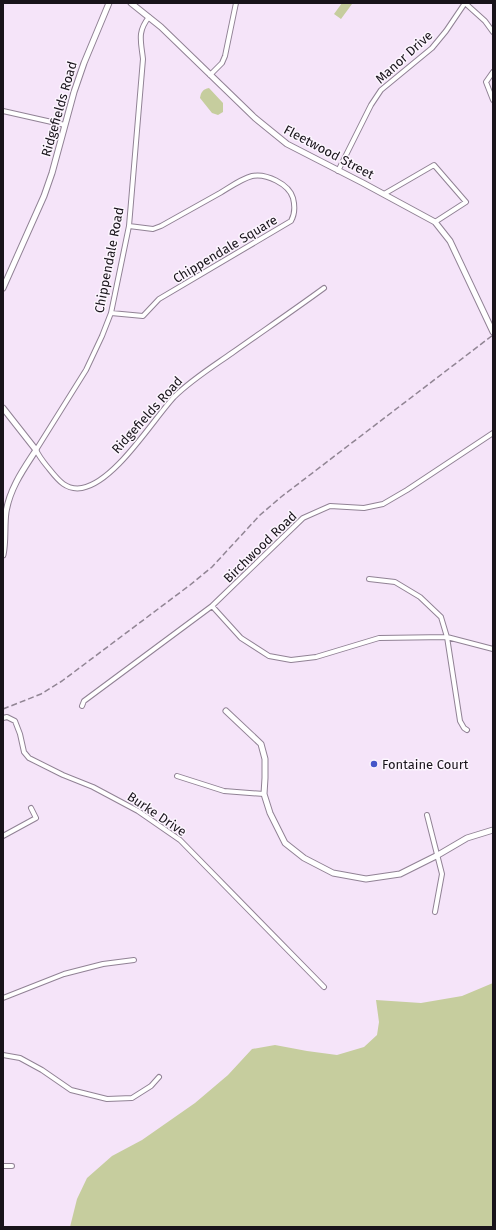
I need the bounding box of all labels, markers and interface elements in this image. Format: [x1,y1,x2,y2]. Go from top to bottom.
street label: Manor Drive [372,28,436,86]
street label: Ridgefields Road [38,60,80,158]
street label: Fleetwood Street [281,122,377,182]
street label: Chippendale Road [91,206,127,314]
street label: Chippendale Square [170,212,280,286]
street label: Ridgefields Road [108,373,186,457]
street label: Birchwood Road [220,508,300,586]
place label: Fontaine Court [382,757,469,772]
marker: Fontaine Court [369,759,379,769]
street label: Burke Drive [125,789,189,839]

